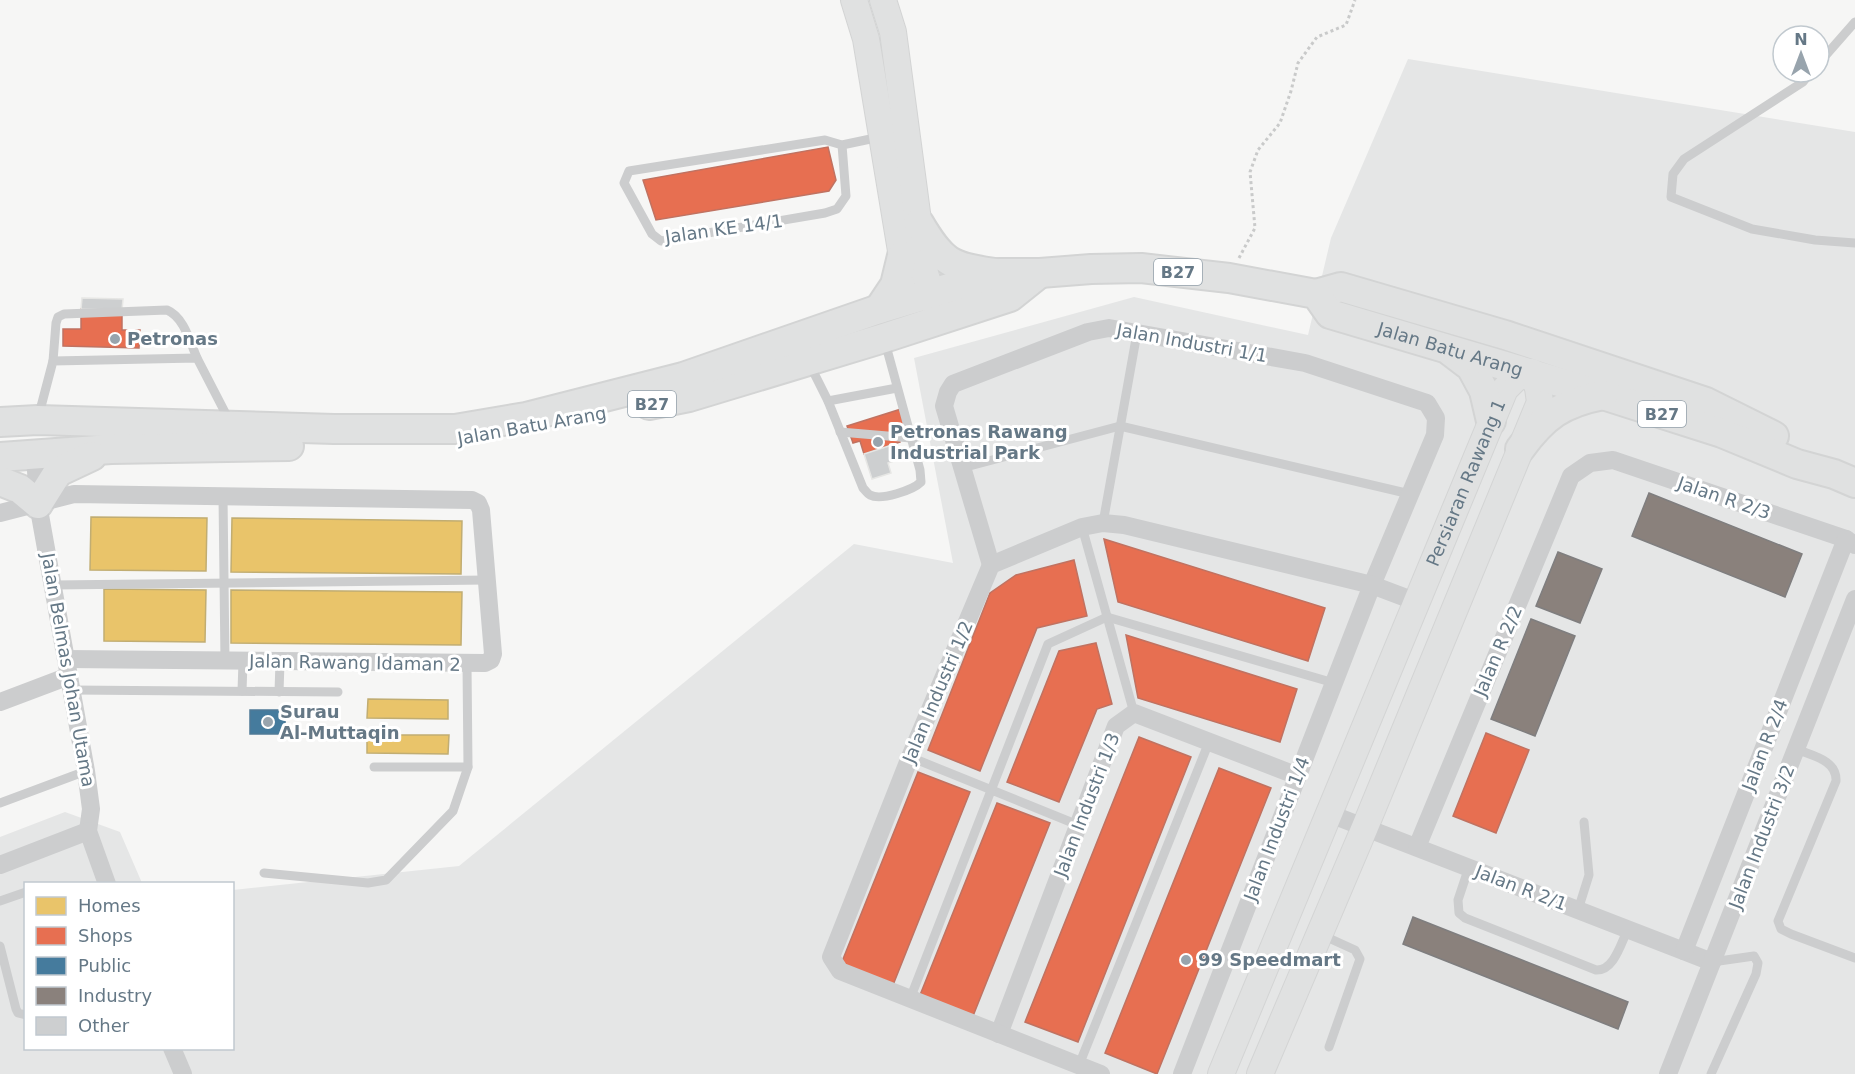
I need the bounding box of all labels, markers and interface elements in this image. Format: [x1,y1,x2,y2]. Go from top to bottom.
north arrow [1771,24,1831,84]
text: N [1794,30,1808,49]
street label: Jalan KE 14/1 [663,210,784,247]
road number: B27 [1154,259,1202,285]
street label: Jalan Batu Arang [1374,317,1526,381]
street label: Jalan Industri 1/1 [1114,319,1269,366]
place label: Petronas [127,328,218,349]
marker: Petronas [108,332,122,346]
road number: B27 [628,391,676,417]
street label: Persiaran Rawang 1 [1422,396,1510,569]
road number: B27 [1638,401,1686,427]
street label: Jalan Batu Arang [455,402,608,449]
place label: Petronas Rawang Industrial Park [890,421,1068,463]
marker: Petronas Rawang Industrial Park [871,435,885,449]
street label: Jalan R 2/3 [1674,472,1773,523]
street label: Jalan Belmas Johan Utama [37,550,99,789]
street label: Jalan R 2/2 [1469,602,1526,700]
street label: Jalan Industri 1/2 [898,617,977,767]
street label: Jalan Rawang Idaman 2 [248,650,461,675]
street label: Jalan R 2/4 [1737,696,1792,795]
place label: Surau Al-Muttaqin [280,701,400,743]
marker: Surau Al-Muttaqin [261,715,275,729]
street label: Jalan Industri 1/3 [1049,730,1124,881]
street label: Jalan Industri 1/4 [1239,754,1314,905]
street label: Jalan Industri 3/2 [1724,762,1799,913]
street label: Jalan R 2/1 [1471,860,1570,915]
legend [24,882,234,1050]
text: Homes [78,895,141,916]
text: Shops [78,925,133,946]
place label: 99 Speedmart [1198,949,1341,970]
marker: 99 Speedmart [1179,953,1193,967]
text: Public [78,955,131,976]
text: Industry [78,985,152,1006]
text: Other [78,1015,130,1036]

